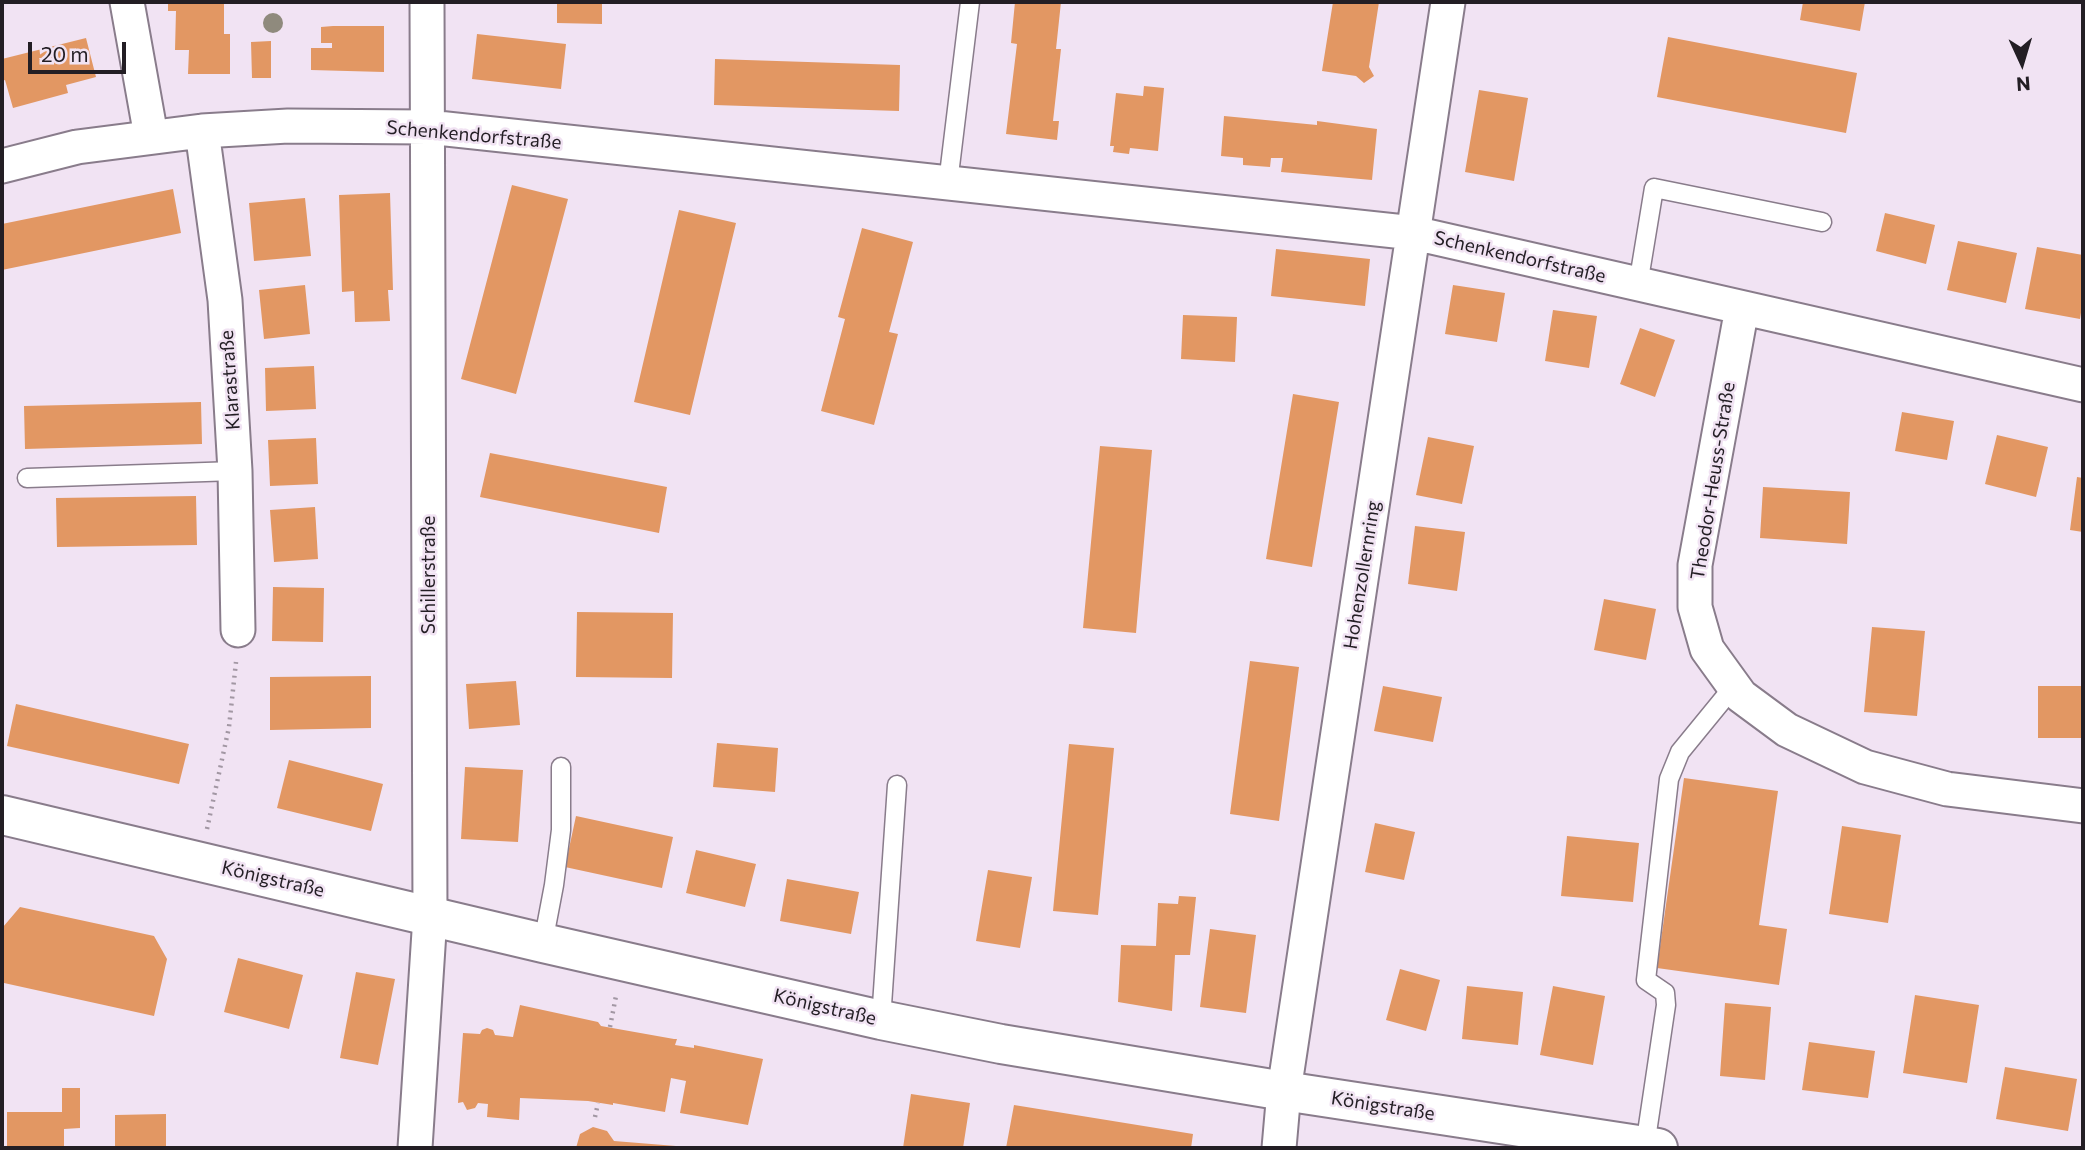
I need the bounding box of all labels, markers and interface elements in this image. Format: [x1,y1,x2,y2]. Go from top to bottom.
scale bar [32,28,130,72]
north arrow [1987,28,2057,98]
text: 20 m [41,41,89,66]
text: N [2016,72,2031,96]
street label: Schenkendorfstraße [386,116,562,154]
street label: Schenkendorfstraße [1432,226,1608,288]
street label: Klarastraße [215,329,245,431]
street label: Theodor-Heuss-Straße [1686,380,1740,582]
street label: Hohenzollernring [1339,499,1385,651]
street label: Schillerstraße [418,516,440,634]
street label: Königstraße [219,856,327,902]
street label: Königstraße [771,984,879,1030]
street label: Königstraße [1329,1087,1437,1125]

